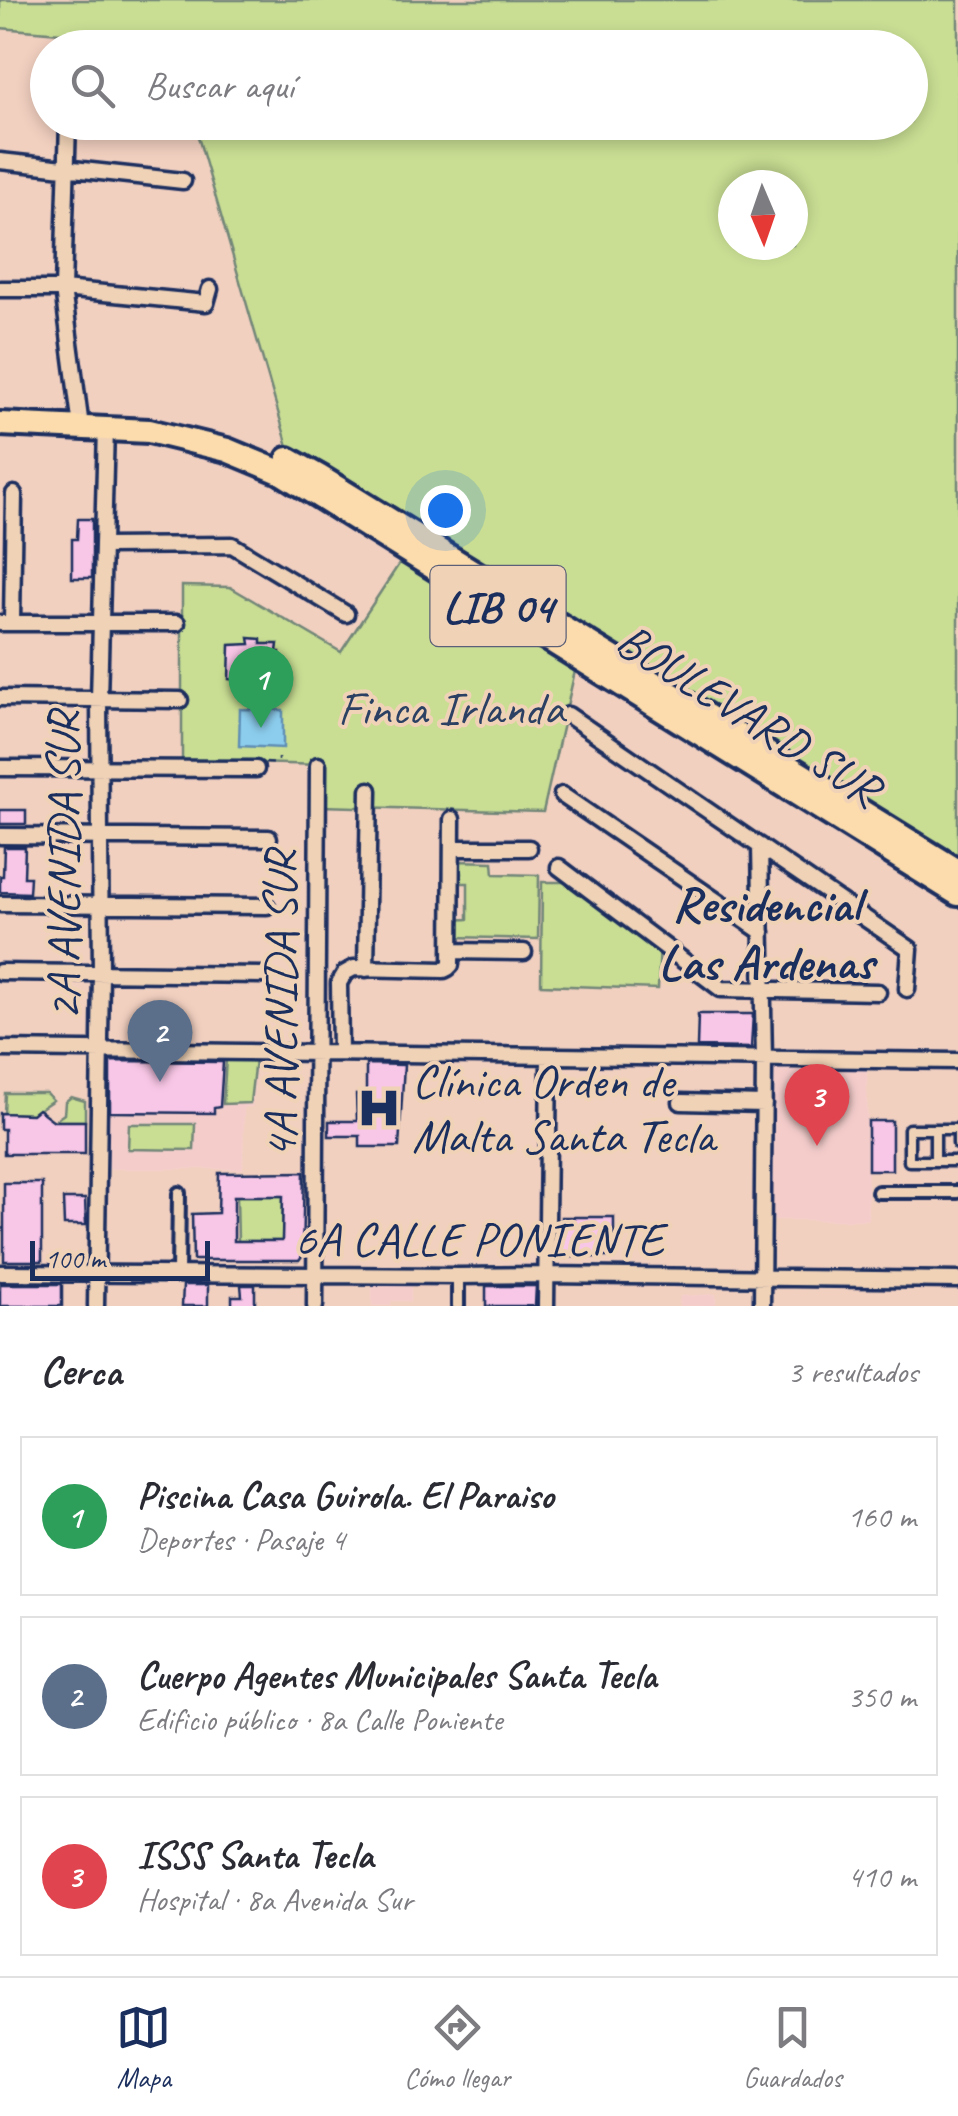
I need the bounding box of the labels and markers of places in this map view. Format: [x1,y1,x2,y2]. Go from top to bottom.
pin: 1 [228,646,294,728]
pin: 2 [128,1000,192,1082]
place label: Clínica Orden de Malta Santa Tecla [412,1051,719,1166]
pin: 3 [784,1064,850,1146]
hospital icon: Clínica Orden de Malta Santa Tecla [355,1084,403,1132]

